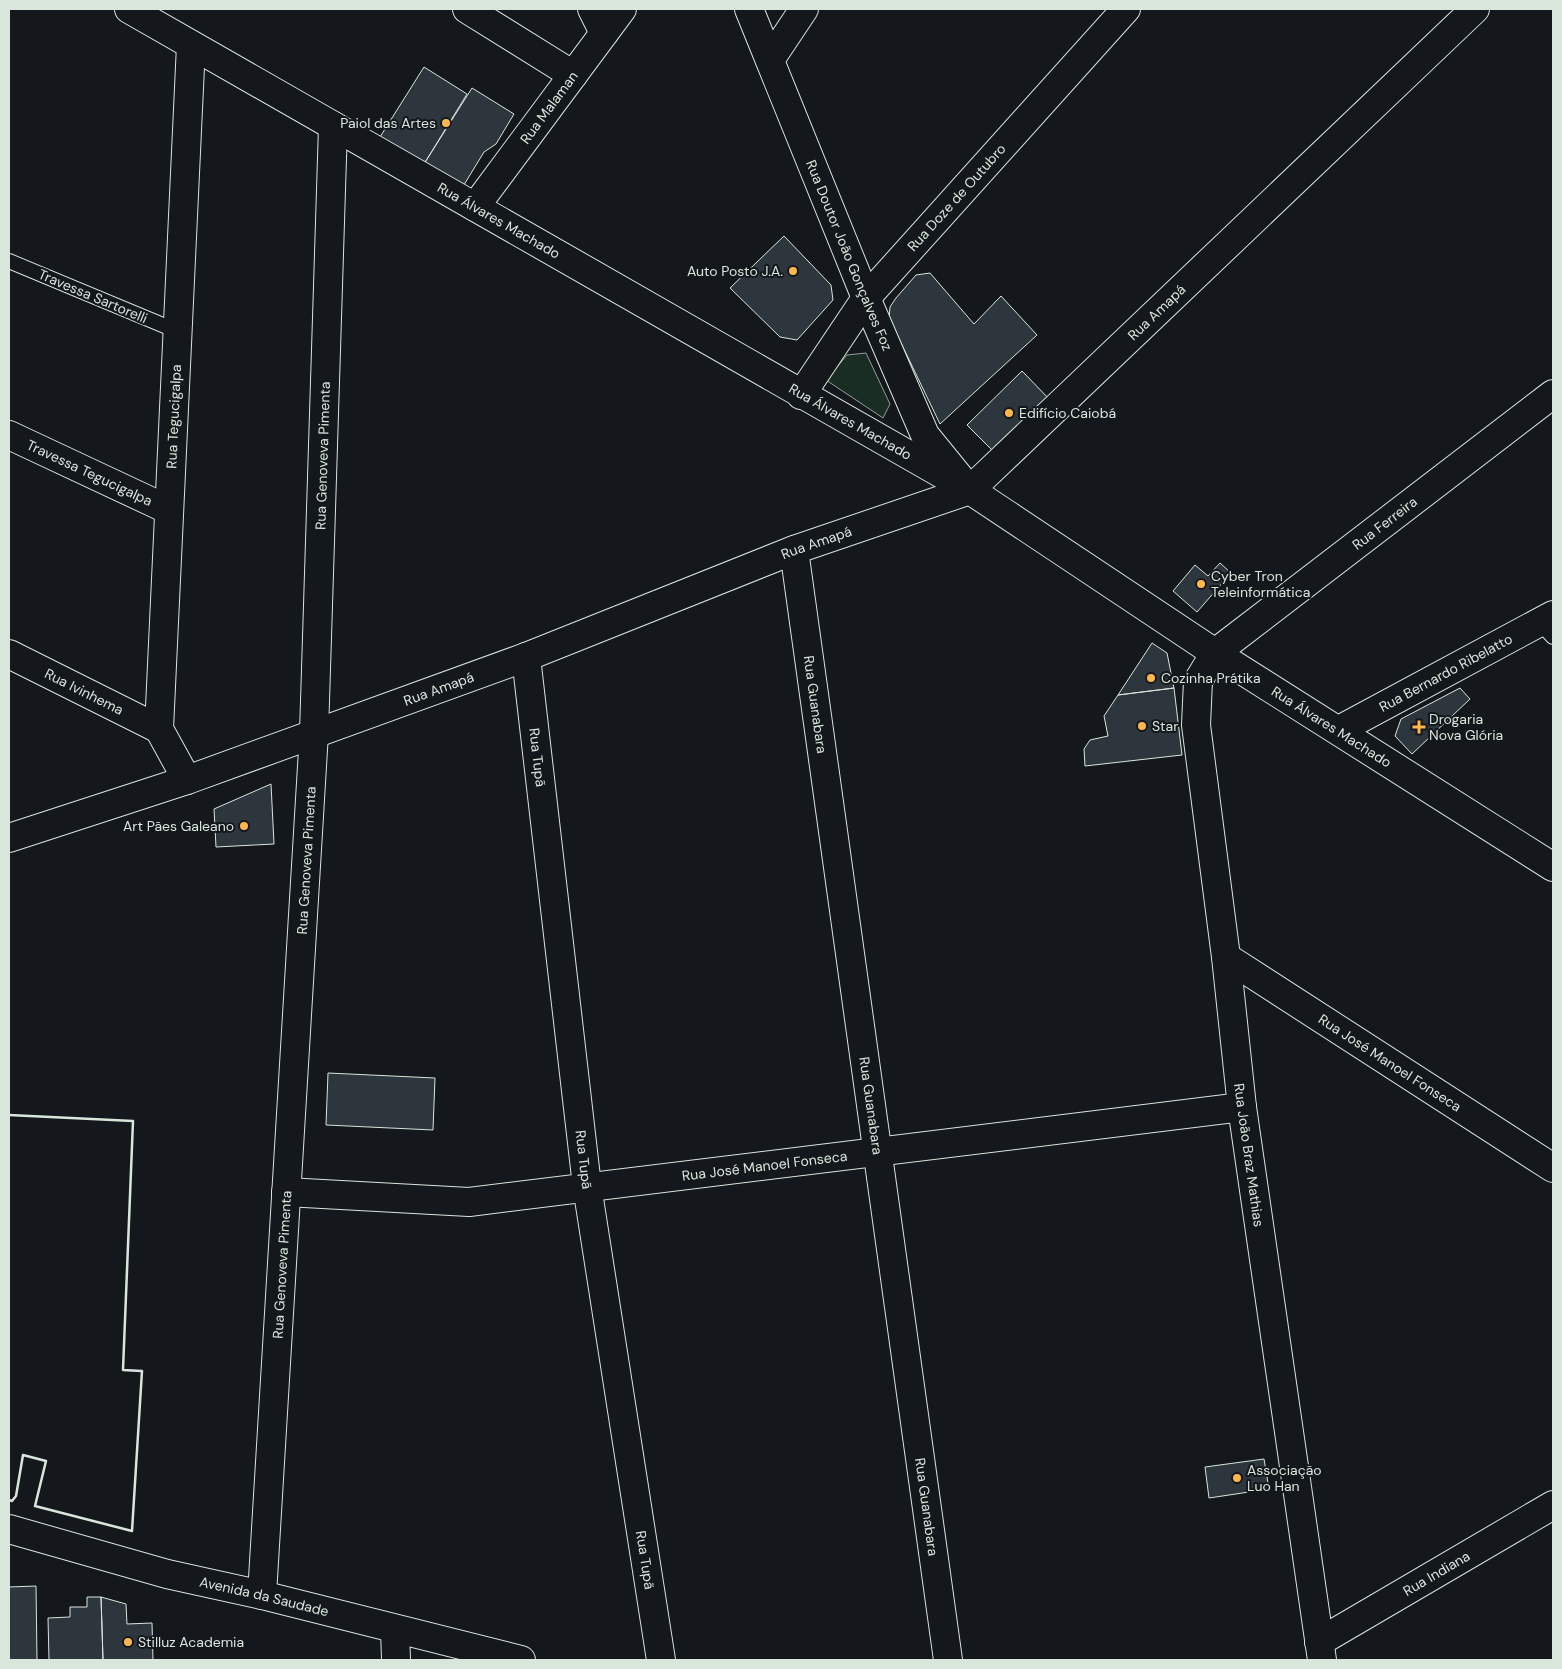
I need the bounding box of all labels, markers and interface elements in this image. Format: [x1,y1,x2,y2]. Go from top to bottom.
street label: Rua Malaman [516,68,582,147]
place label: Paiol das Artes [340,114,436,132]
marker: Paiol das Artes [440,117,452,129]
street label: Rua Doze de Outubro [903,140,1010,255]
street label: Rua Doutor João Gonçalves Foz [802,157,897,353]
street label: Rua Álvares Machado [434,178,563,263]
place label: Auto Posto J.A. [687,262,783,280]
street label: Travessa Sartorelli [36,265,150,327]
marker: Auto Posto J.A. [787,265,799,277]
street label: Rua Amapá [1124,280,1189,344]
street label: Rua Tegucigalpa [162,364,185,469]
street label: Rua Álvares Machado [786,379,915,464]
street label: Rua Genoveva Pimenta [311,381,334,530]
place label: Edifício Caiobá [1019,404,1116,422]
marker: Edifício Caiobá [1003,407,1015,419]
street label: Travessa Tegucigalpa [24,436,155,510]
street label: Rua Ferreira [1349,492,1421,554]
street label: Rua Amapá [778,522,854,563]
place label: Cyber Tron Teleinformática [1211,567,1310,601]
marker: Cyber Tron Teleinformática [1195,578,1207,590]
street label: Rua Bernardo Ribelatto [1376,630,1515,716]
street label: Rua Guanabara [800,654,831,755]
street label: Rua Ivinhema [42,664,127,719]
street label: Rua Amapá [401,668,476,710]
place label: Cozinha Prátika [1161,669,1261,687]
marker: Cozinha Prátika [1145,672,1157,684]
street label: Rua Álvares Machado [1268,682,1395,771]
place label: Drogaria Nova Glória [1429,710,1503,744]
place label: Star [1152,717,1178,735]
marker: Star [1136,720,1148,732]
marker: Drogaria Nova Glória [1413,721,1425,733]
street label: Rua Tupã [525,727,550,788]
street label: Rua Genoveva Pimenta [293,786,320,935]
place label: Art Pães Galeano [123,817,234,835]
marker: Art Pães Galeano [238,820,250,832]
street label: Rua José Manoel Fonseca [1315,1010,1465,1115]
street label: Rua Guanabara [855,1055,887,1156]
street label: Rua João Braz Mathias [1230,1082,1268,1228]
street label: Rua Tupã [572,1129,596,1190]
street label: Rua José Manoel Fonseca [681,1147,848,1185]
street label: Rua Genoveva Pimenta [268,1190,295,1339]
street label: Rua Guanabara [911,1457,942,1557]
place label: Associação Luo Han [1247,1461,1322,1495]
marker: Associação Luo Han [1231,1472,1243,1484]
street label: Rua Tupã [632,1529,659,1591]
street label: Rua Indiana [1400,1547,1473,1600]
street label: Avenida da Saudade [198,1572,331,1620]
place label: Stilluz Academia [138,1633,244,1651]
marker: Stilluz Academia [122,1636,134,1648]

